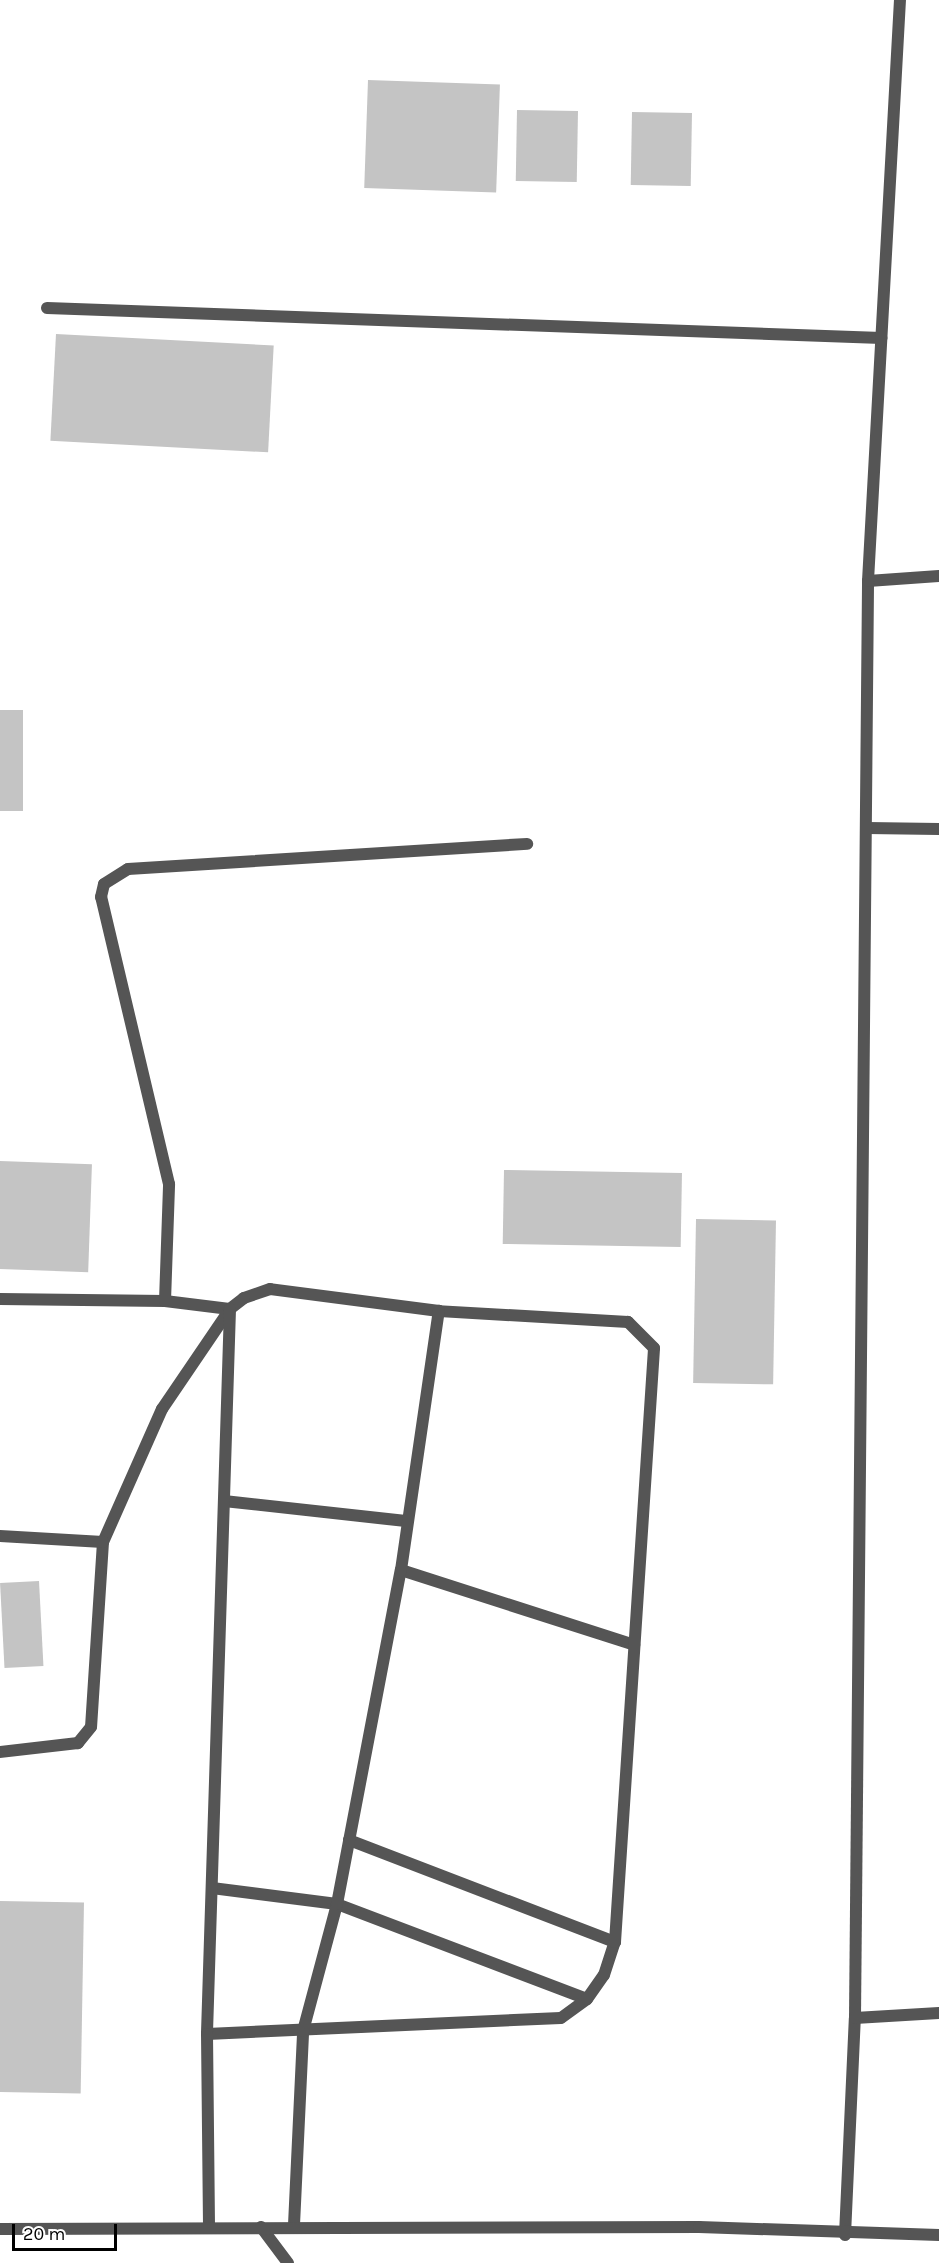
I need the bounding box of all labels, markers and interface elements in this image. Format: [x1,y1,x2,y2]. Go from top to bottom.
scale bar [15,2212,120,2250]
text: 20 m [23,2223,65,2245]

